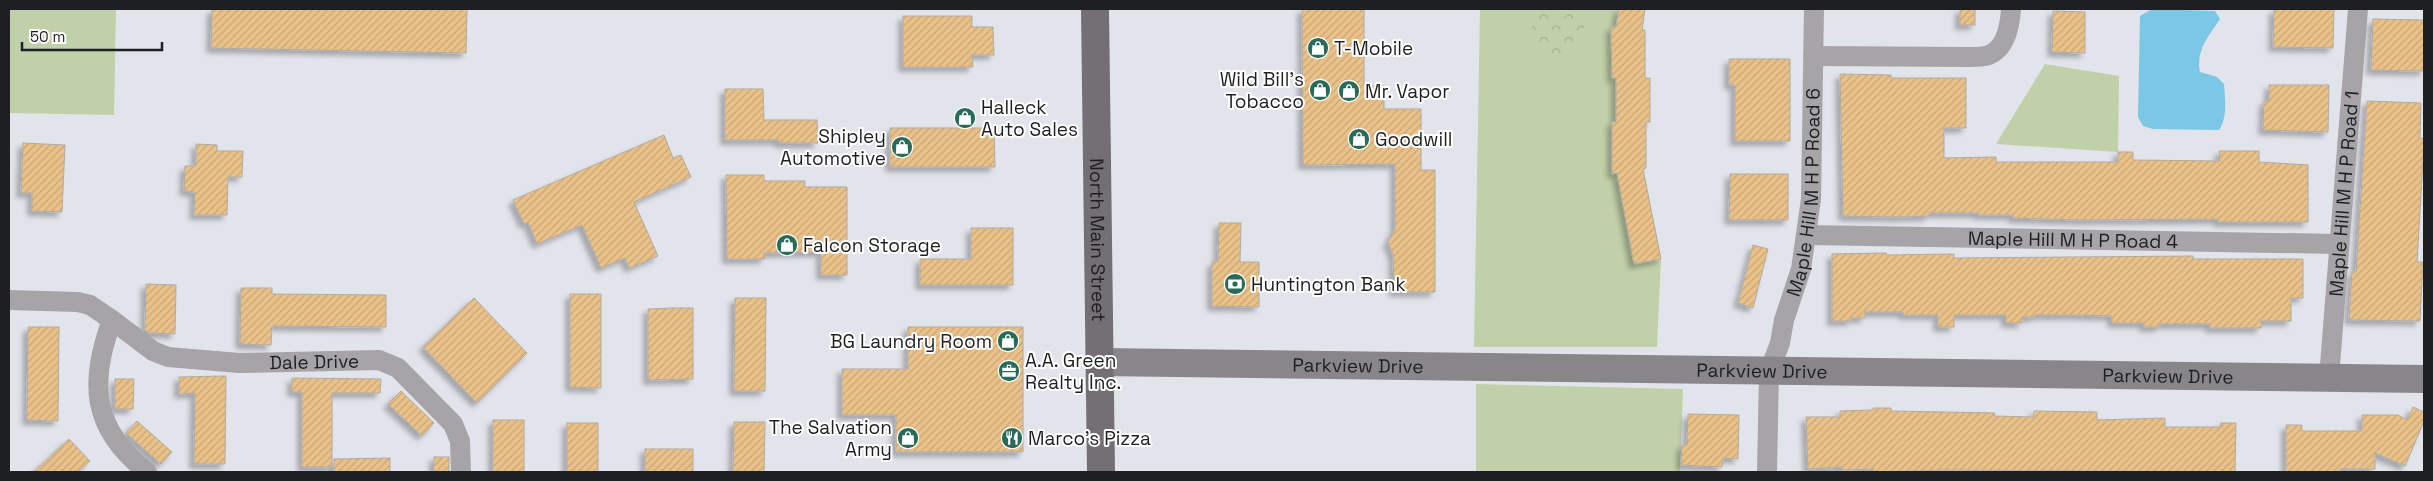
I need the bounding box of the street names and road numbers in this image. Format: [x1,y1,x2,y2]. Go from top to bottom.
street label: Maple Hill M H P Road 6 [1780,88,1825,300]
street label: Maple Hill M H P Road 1 [2323,90,2364,297]
street label: North Main Street [1084,158,1112,322]
street label: Maple Hill M H P Road 4 [1968,225,2178,254]
street label: Dale Drive [269,348,359,375]
street label: Parkview Drive [1292,352,1424,379]
street label: Parkview Drive [1696,357,1828,384]
street label: Parkview Drive [2102,362,2234,389]

